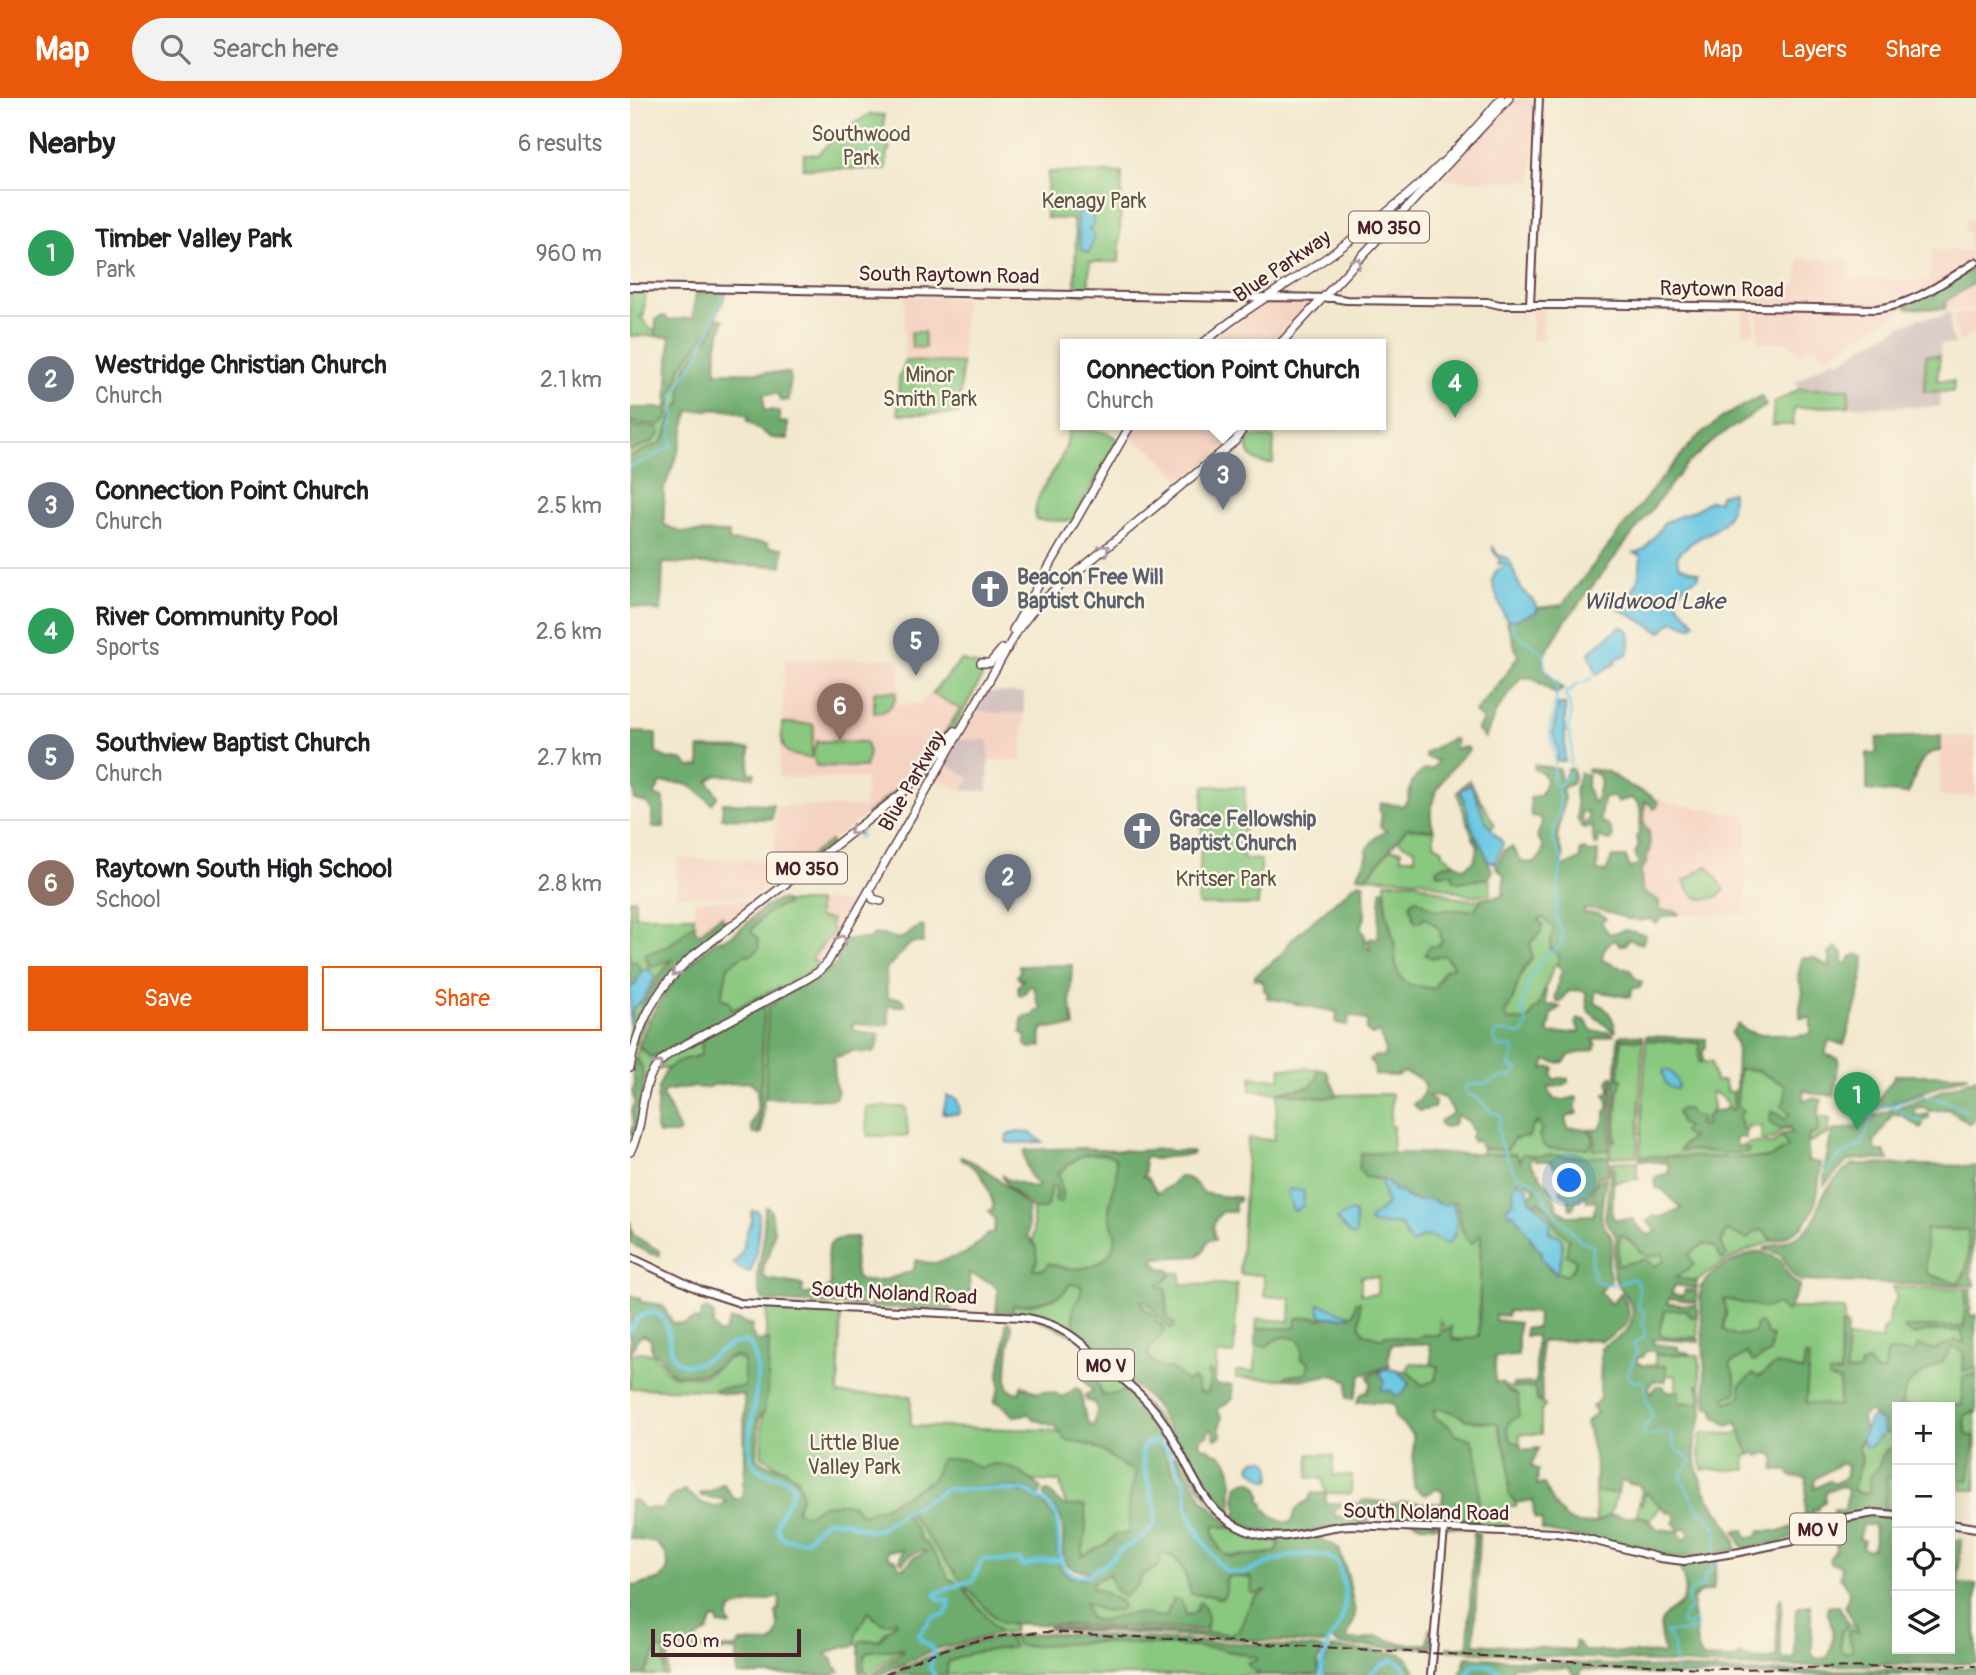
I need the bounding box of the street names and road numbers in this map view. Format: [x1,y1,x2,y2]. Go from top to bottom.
road number: MO 350 [1349,211,1429,242]
street label: Blue Parkway [1228,224,1336,309]
street label: South Raytown Road [858,260,1040,291]
street label: Raytown Road [1659,275,1784,304]
street label: Blue Parkway [873,726,952,837]
road number: MO 350 [767,852,847,884]
street label: South Noland Road [810,1276,978,1311]
road number: MO V [1078,1350,1134,1380]
street label: South Noland Road [1342,1498,1510,1527]
road number: MO V [1790,1513,1846,1544]

